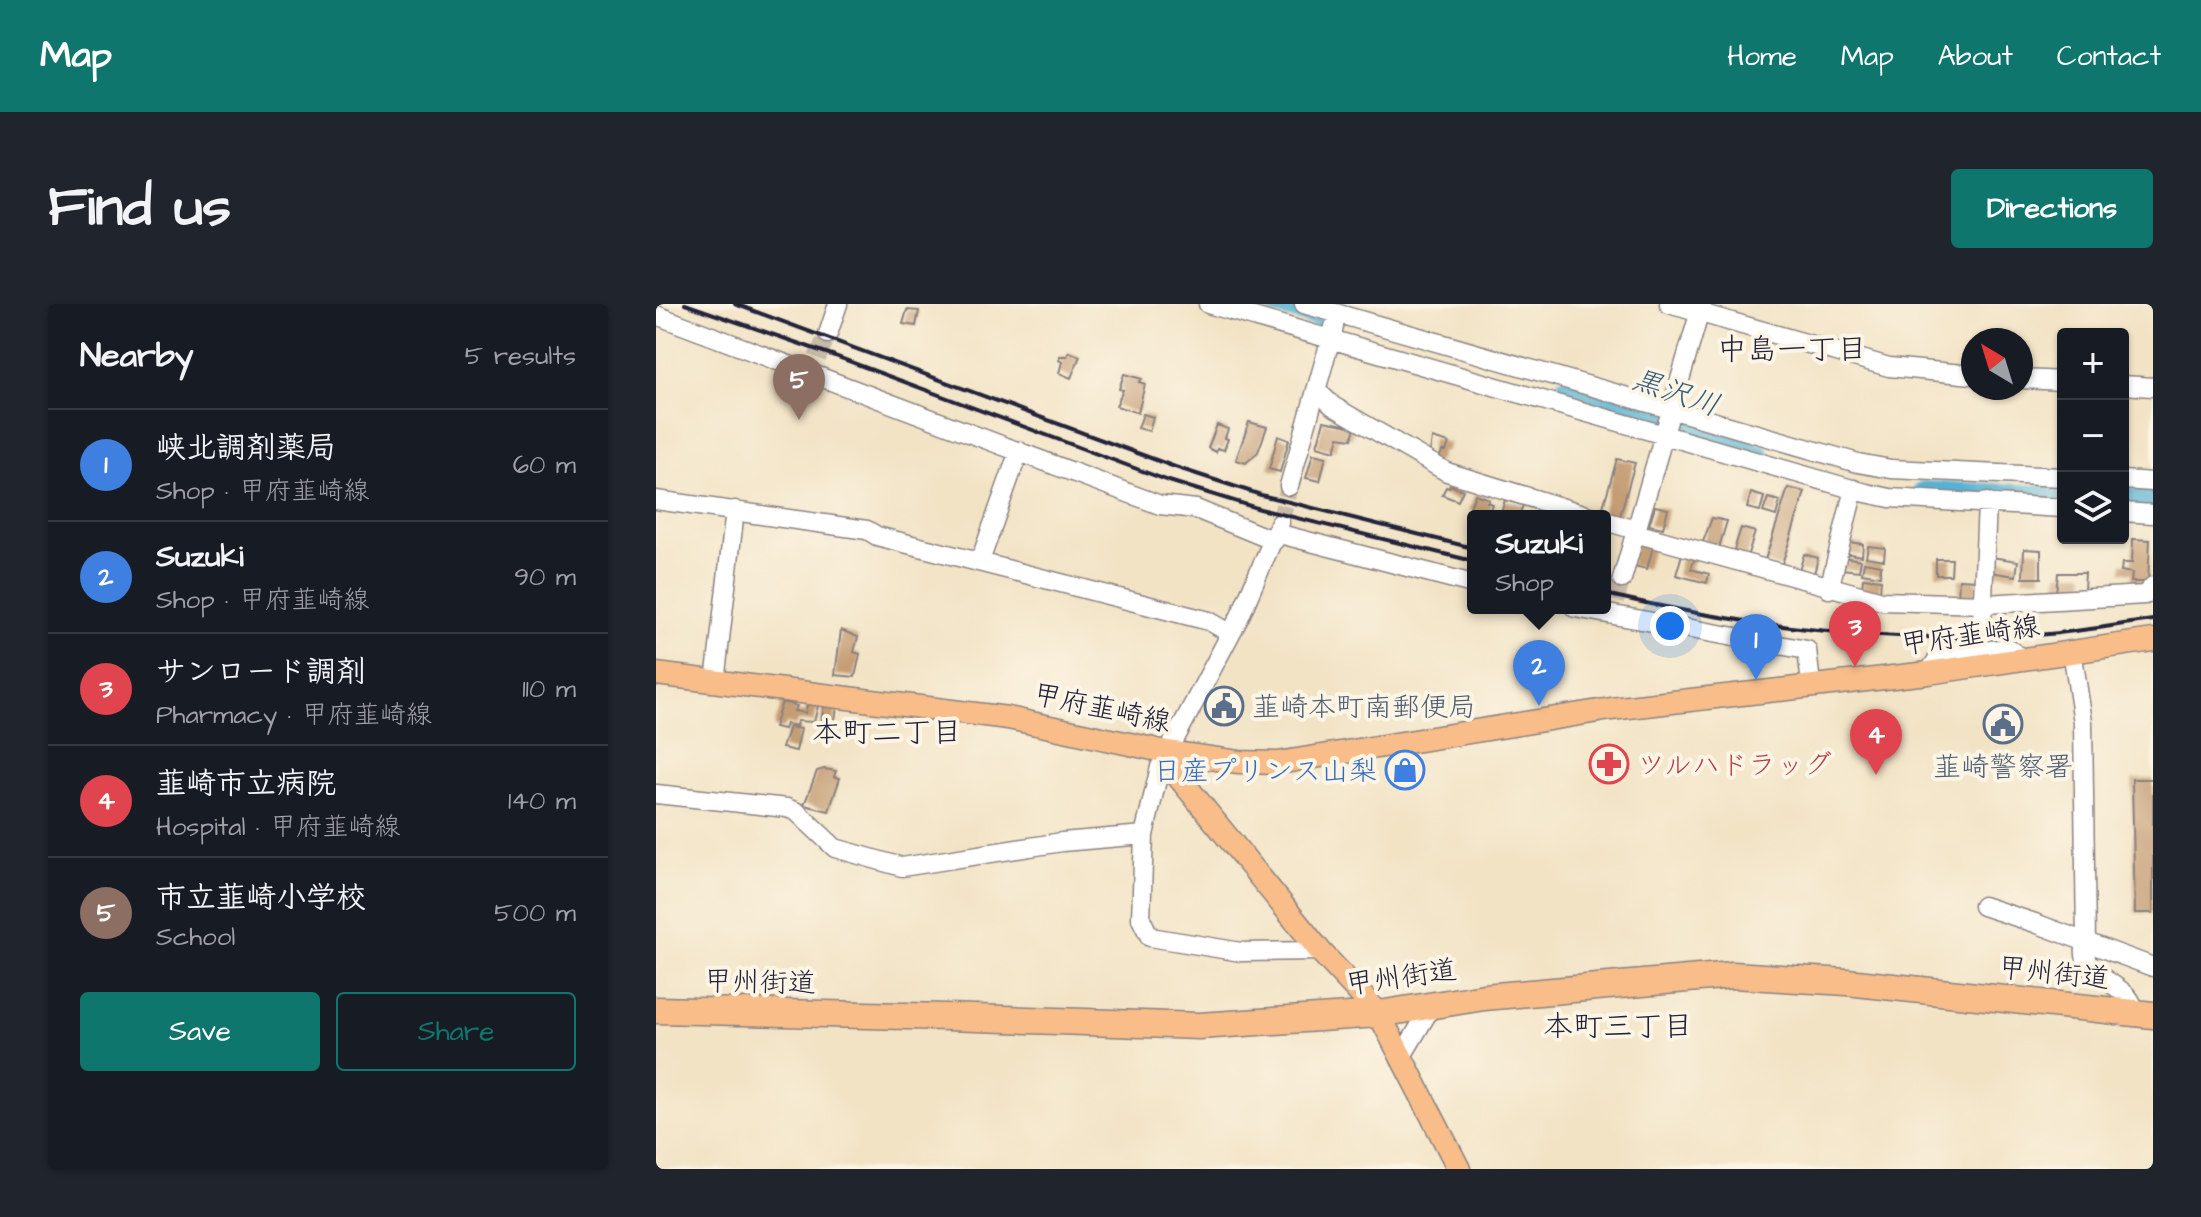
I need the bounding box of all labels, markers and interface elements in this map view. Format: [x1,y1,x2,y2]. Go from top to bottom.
text: Map [40,30,112,82]
text: Home [1727,37,1797,76]
text: Map [1841,37,1894,76]
text: About [1938,37,2013,76]
text: Contact [2057,37,2161,76]
text: Find us [48,169,231,247]
button: Directions [1951,169,2153,248]
north arrow [1961,328,2033,400]
map controls [2057,328,2129,544]
button: + [2057,328,2129,400]
district label: 中島一丁目 [1717,329,1867,371]
text: Nearby [80,332,194,380]
text: 5 results [465,338,576,374]
pin: 5 [773,354,825,420]
water label: 黒沢川 [1626,358,1725,427]
button: − [2057,400,2129,472]
text: 峡北調剤薬局 [156,427,336,469]
text: 1 [104,447,108,483]
text: 60 m [513,447,576,483]
button: layers [2057,472,2129,544]
text: Shop · 甲府韮崎線 [156,473,369,509]
popup [1467,510,1611,614]
text: Suzuki [1495,523,1583,565]
text: Suzuki [156,536,244,578]
text: 2 [99,559,113,595]
text: 90 m [514,559,576,595]
text: Shop [1495,565,1554,601]
text: Shop · 甲府韮崎線 [156,582,369,618]
pin: 3 [1829,601,1881,667]
your location [1650,606,1690,646]
street label: 甲府韮崎線 [1898,606,2042,665]
pin: 1 [1730,614,1782,680]
pin: 2 [1513,640,1565,706]
text: サンロード調剤 [156,651,366,693]
text: 3 [99,671,113,707]
text: 110 m [522,671,576,707]
street label: 甲府韮崎線 [1029,675,1174,742]
public building icon: 韮崎本町南郵便局 [1203,685,1245,727]
place label: 韮崎本町南郵便局 [1252,688,1476,727]
text: Pharmacy · 甲府韮崎線 [156,697,432,733]
public building icon: 韮崎警察署 [1982,703,2024,745]
pin: 4 [1850,709,1902,775]
district label: 本町二丁目 [812,712,962,754]
pharmacy icon: ツルハドラッグ [1588,743,1630,785]
place label: ツルハドラッグ [1637,746,1832,785]
place label: 韮崎警察署 [1933,748,2073,787]
shop icon: 日産プリンス山梨 [1384,749,1426,791]
place label: 日産プリンス山梨 [1153,752,1377,791]
text: 韮崎市立病院 [156,763,336,805]
text: 4 [97,783,115,819]
text: 140 m [508,783,576,819]
text: Hospital · 甲府韮崎線 [156,809,400,845]
text: 市立韮崎小学校 [156,877,366,919]
text: 5 [97,895,115,931]
text: 500 m [494,895,576,931]
text: School [156,919,235,955]
street label: 甲州街道 [1996,948,2112,999]
street label: 甲州街道 [1343,950,1459,1005]
street label: 甲州街道 [704,962,816,1003]
button: Save [80,992,320,1071]
button: Share [336,992,576,1071]
district label: 本町三丁目 [1543,1006,1693,1048]

